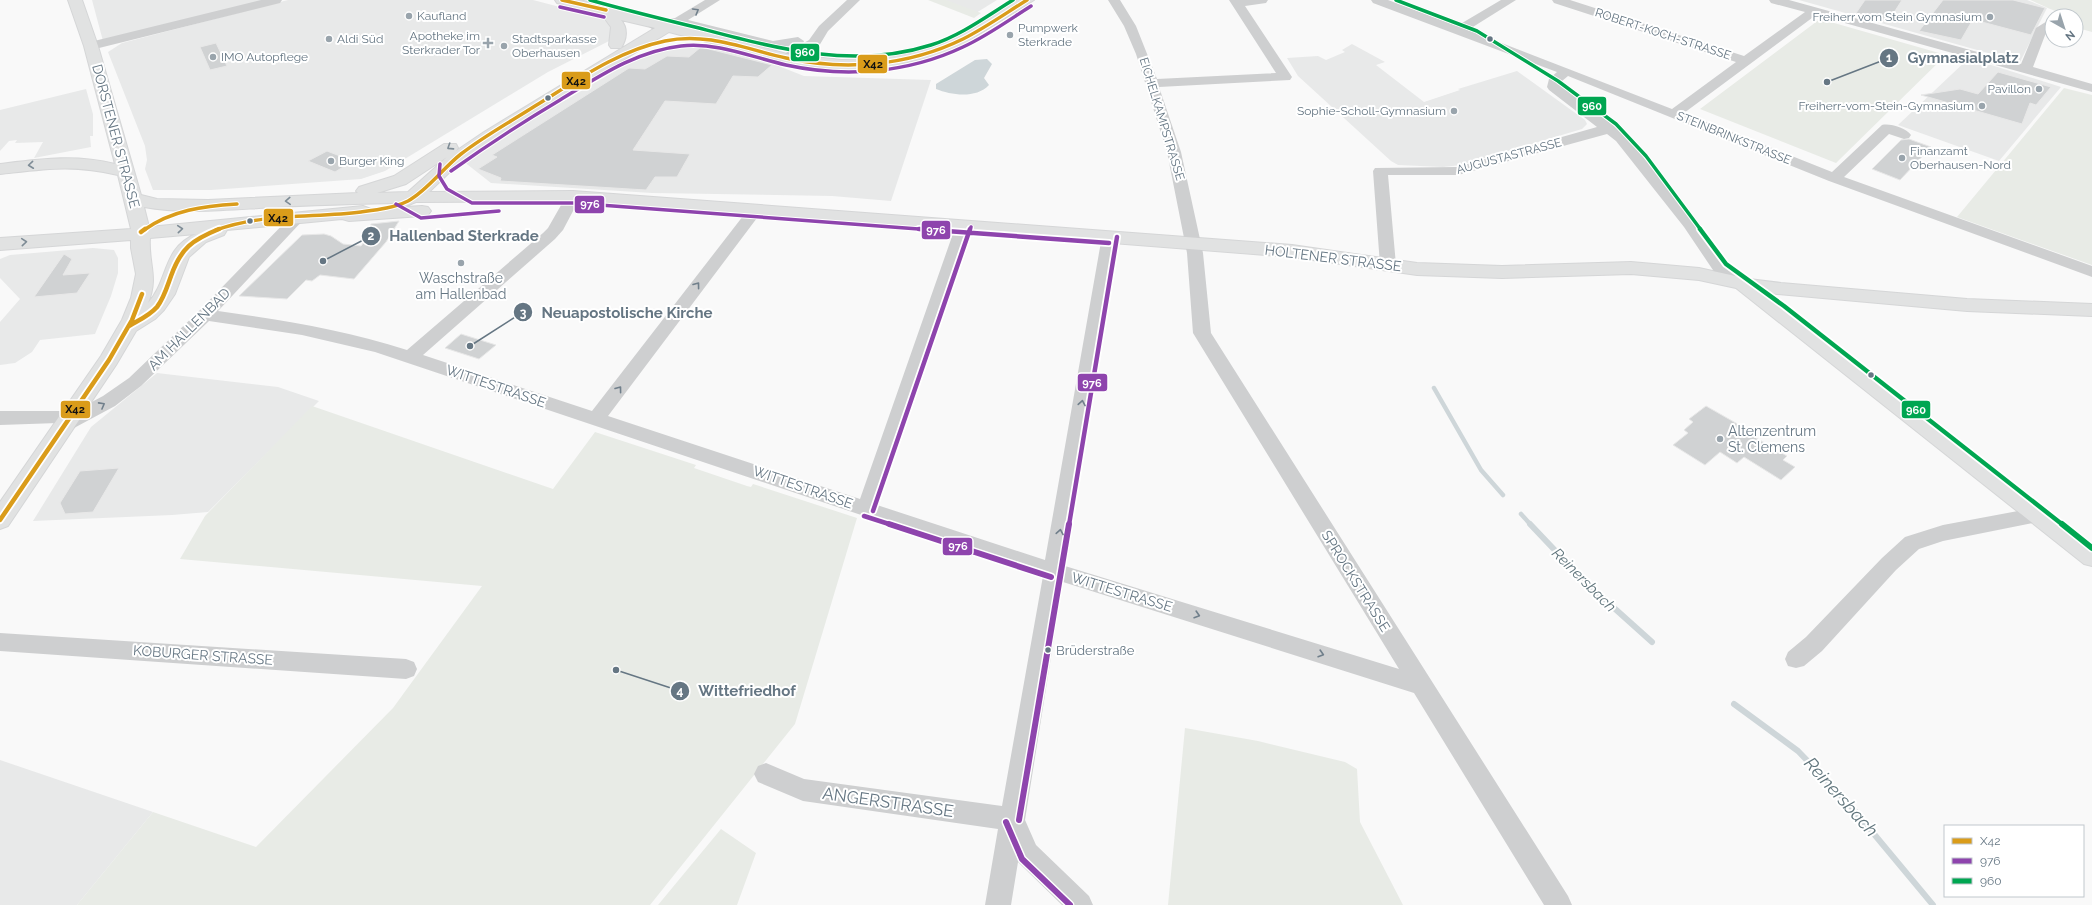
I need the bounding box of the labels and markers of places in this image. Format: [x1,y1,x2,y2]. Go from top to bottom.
place label: Kaufland [417,9,466,23]
place label: Freiherr vom Stein Gymnasium [1812,10,1982,24]
marker: Kaufland [404,11,414,21]
marker: Freiherr vom Stein Gymnasium [1985,12,1995,22]
place label: Pumpwerk Sterkrade [1018,21,1079,49]
place label: Apotheke im Sterkrader Tor [402,29,481,57]
marker: Pumpwerk Sterkrade [1005,30,1015,40]
place label: Aldi Süd [337,32,383,46]
place label: Stadtsparkasse Oberhausen [512,32,597,60]
marker: Aldi Süd [324,34,334,44]
unlabelled marker [1485,34,1495,44]
marker: Apotheke im Sterkrader Tor [483,38,493,48]
marker: Stadtsparkasse Oberhausen [499,41,509,51]
callout: Gymnasialplatz [1879,44,2026,71]
place label: IMO Autopflege [221,50,308,64]
marker: IMO Autopflege [208,52,218,62]
place label: Pavillon [1988,82,2031,96]
marker: Pavillon [2034,84,2044,94]
unlabelled marker [543,93,553,103]
place label: Freiherr-vom-Stein-Gymnasium [1798,99,1974,113]
marker: Freiherr-vom-Stein-Gymnasium [1977,101,1987,111]
place label: Sophie-Scholl-Gymnasium [1297,104,1446,118]
marker: Sophie-Scholl-Gymnasium [1449,106,1459,116]
place label: Finanzamt Oberhausen-Nord [1910,144,2011,172]
marker: Finanzamt Oberhausen-Nord [1897,153,1907,163]
place label: Burger King [339,154,404,168]
marker: Burger King [326,156,336,166]
unlabelled marker [245,216,255,226]
callout: Hallenbad Sterkrade [361,222,546,249]
marker: Waschstraße am Hallenbad [456,258,466,268]
place label: Waschstraße am Hallenbad [416,270,506,302]
callout: Neuapostolische Kirche [513,299,720,326]
unlabelled marker [1866,370,1876,380]
place label: Altenzentrum St. Clemens [1728,423,1816,455]
marker: Altenzentrum St. Clemens [1715,434,1725,444]
place label: Brüderstraße [1056,643,1135,658]
marker: Brüderstraße [1043,645,1053,655]
callout: Wittefriedhof [670,677,804,704]

